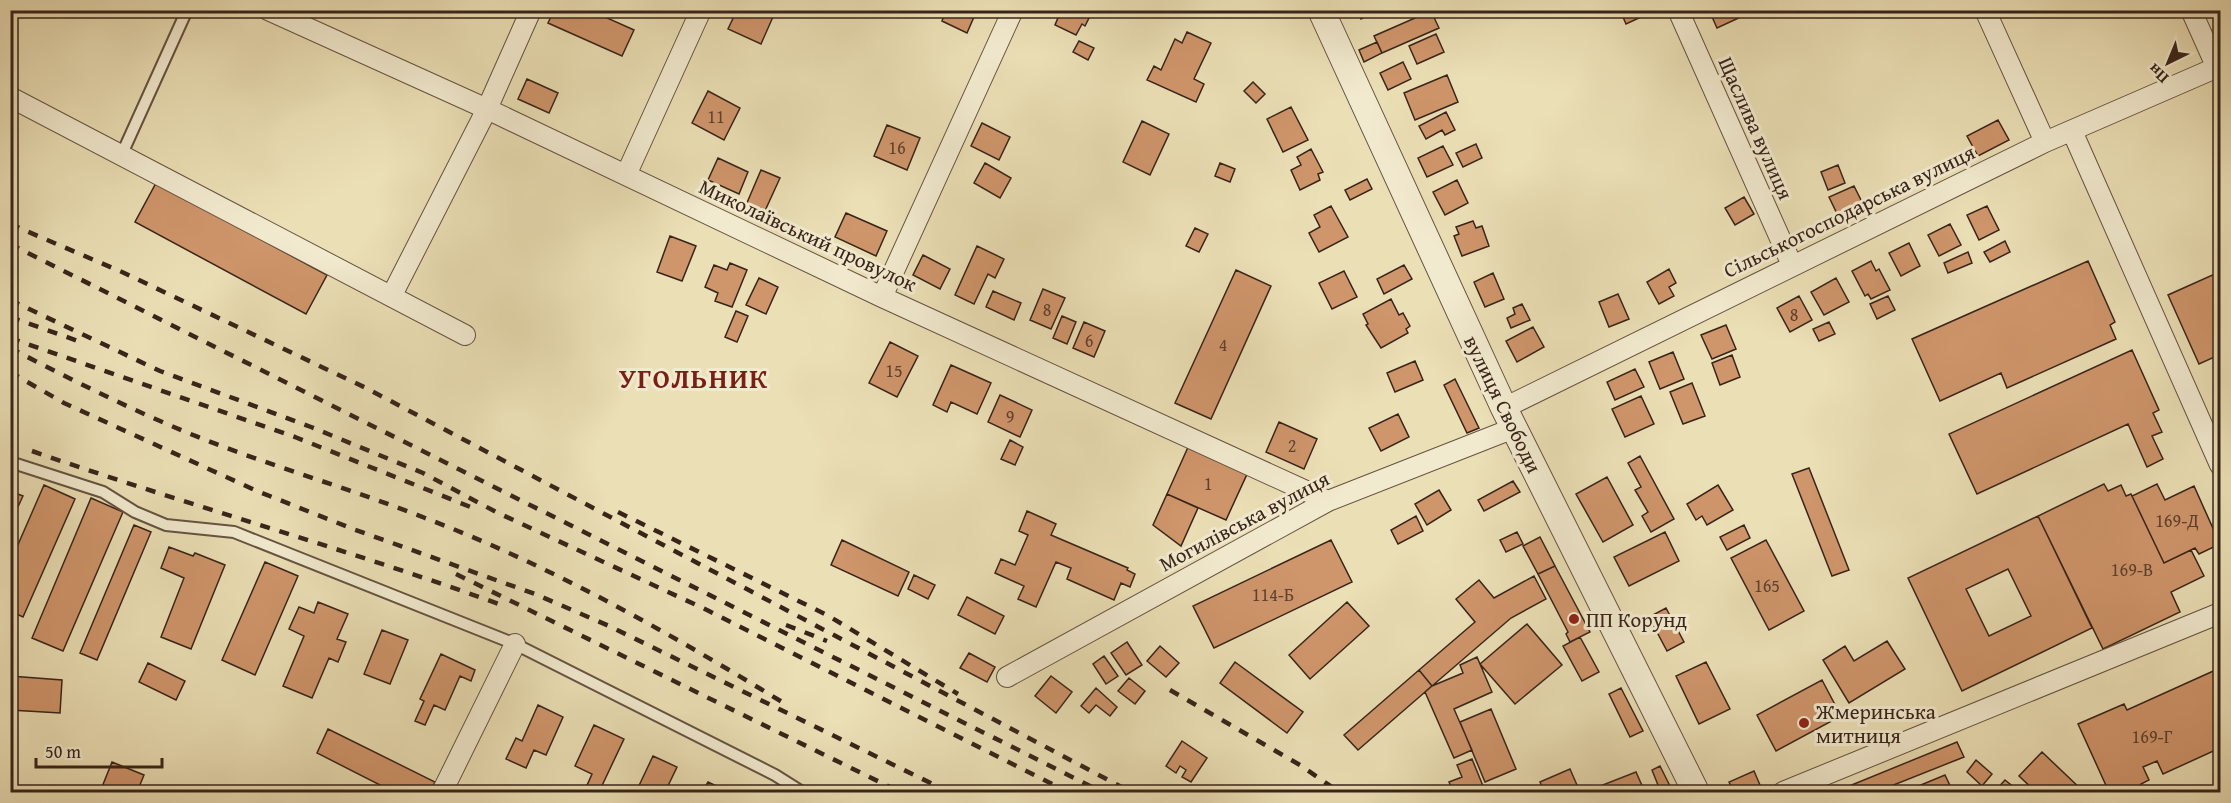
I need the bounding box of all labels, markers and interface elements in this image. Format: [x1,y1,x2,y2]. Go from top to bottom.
north arrow [2138,33,2198,93]
street label: Щаслива вулиця [1711,52,1802,205]
text: Пн [2142,58,2173,90]
house number: 11 [707,103,725,130]
house number: 16 [888,134,906,161]
street label: Сільськогосподарська вулиця [1718,136,1980,285]
street label: Миколаївський провулок [694,171,922,299]
house number: 8 [1043,296,1051,323]
house number: 8 [1790,301,1798,328]
house number: 6 [1085,327,1093,354]
street label: вулиця Свободи [1456,330,1550,478]
house number: 4 [1219,331,1227,358]
house number: 15 [885,357,903,384]
district label: УГОЛЬНИК [619,358,769,398]
house number: 9 [1006,403,1014,430]
house number: 2 [1288,432,1296,459]
street label: Могилівська вулиця [1153,463,1335,579]
house number: 1 [1204,470,1212,497]
house number: 169-Д [2155,507,2199,534]
house number: 169-В [2111,556,2153,583]
house number: 165 [1754,572,1780,599]
house number: 114-Б [1252,581,1294,608]
place label: ПП Корунд [1586,604,1688,635]
marker: ПП Корунд [1567,612,1581,626]
place label: Жмеринська митниця [1815,696,1936,751]
marker: Жмеринська митниця [1797,716,1811,730]
house number: 169-Г [2132,723,2173,750]
scale bar [36,731,162,769]
text: 50 m [45,738,81,765]

